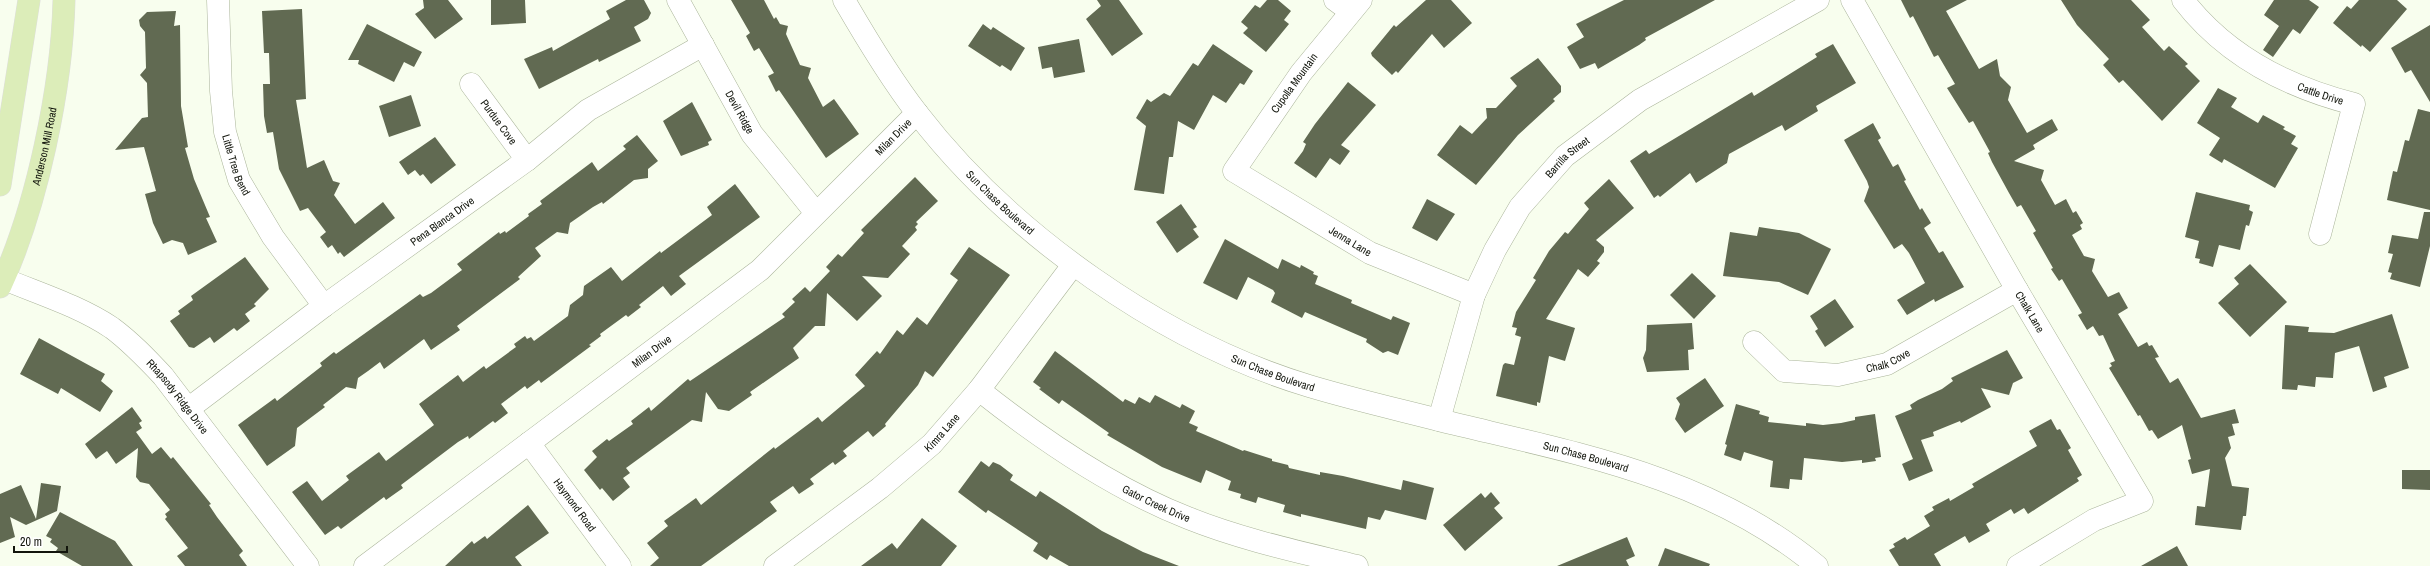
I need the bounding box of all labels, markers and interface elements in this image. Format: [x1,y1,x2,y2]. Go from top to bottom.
street label: Cupolla Mountain [1268,50,1320,116]
street label: Cattle Drive [2295,79,2345,108]
street label: Devil Ridge [722,88,757,136]
street label: Purdue Cove [478,96,520,147]
street label: Anderson Mill Road [29,106,60,188]
street label: Milan Drive [872,115,915,158]
street label: Little Tree Bend [219,133,254,198]
street label: Barrilla Street [1542,133,1592,181]
street label: Sun Chase Boulevard [963,167,1037,237]
street label: Pena Blanca Drive [407,193,477,249]
street label: Jenna Lane [1326,223,1374,259]
street label: Chalk Lane [2012,289,2048,335]
street label: Milan Drive [629,332,674,371]
street label: Chalk Cove [1865,345,1912,376]
street label: Sun Chase Boulevard [1229,351,1316,394]
street label: Rhapsody Ridge Drive [144,356,212,437]
street label: Kimra Lane [921,410,963,455]
street label: Sun Chase Boulevard [1542,438,1630,475]
street label: Haymond Road [550,475,599,534]
street label: Gator Creek Drive [1120,481,1192,525]
scale bar [14,528,67,554]
text: 20 m [20,534,42,550]

